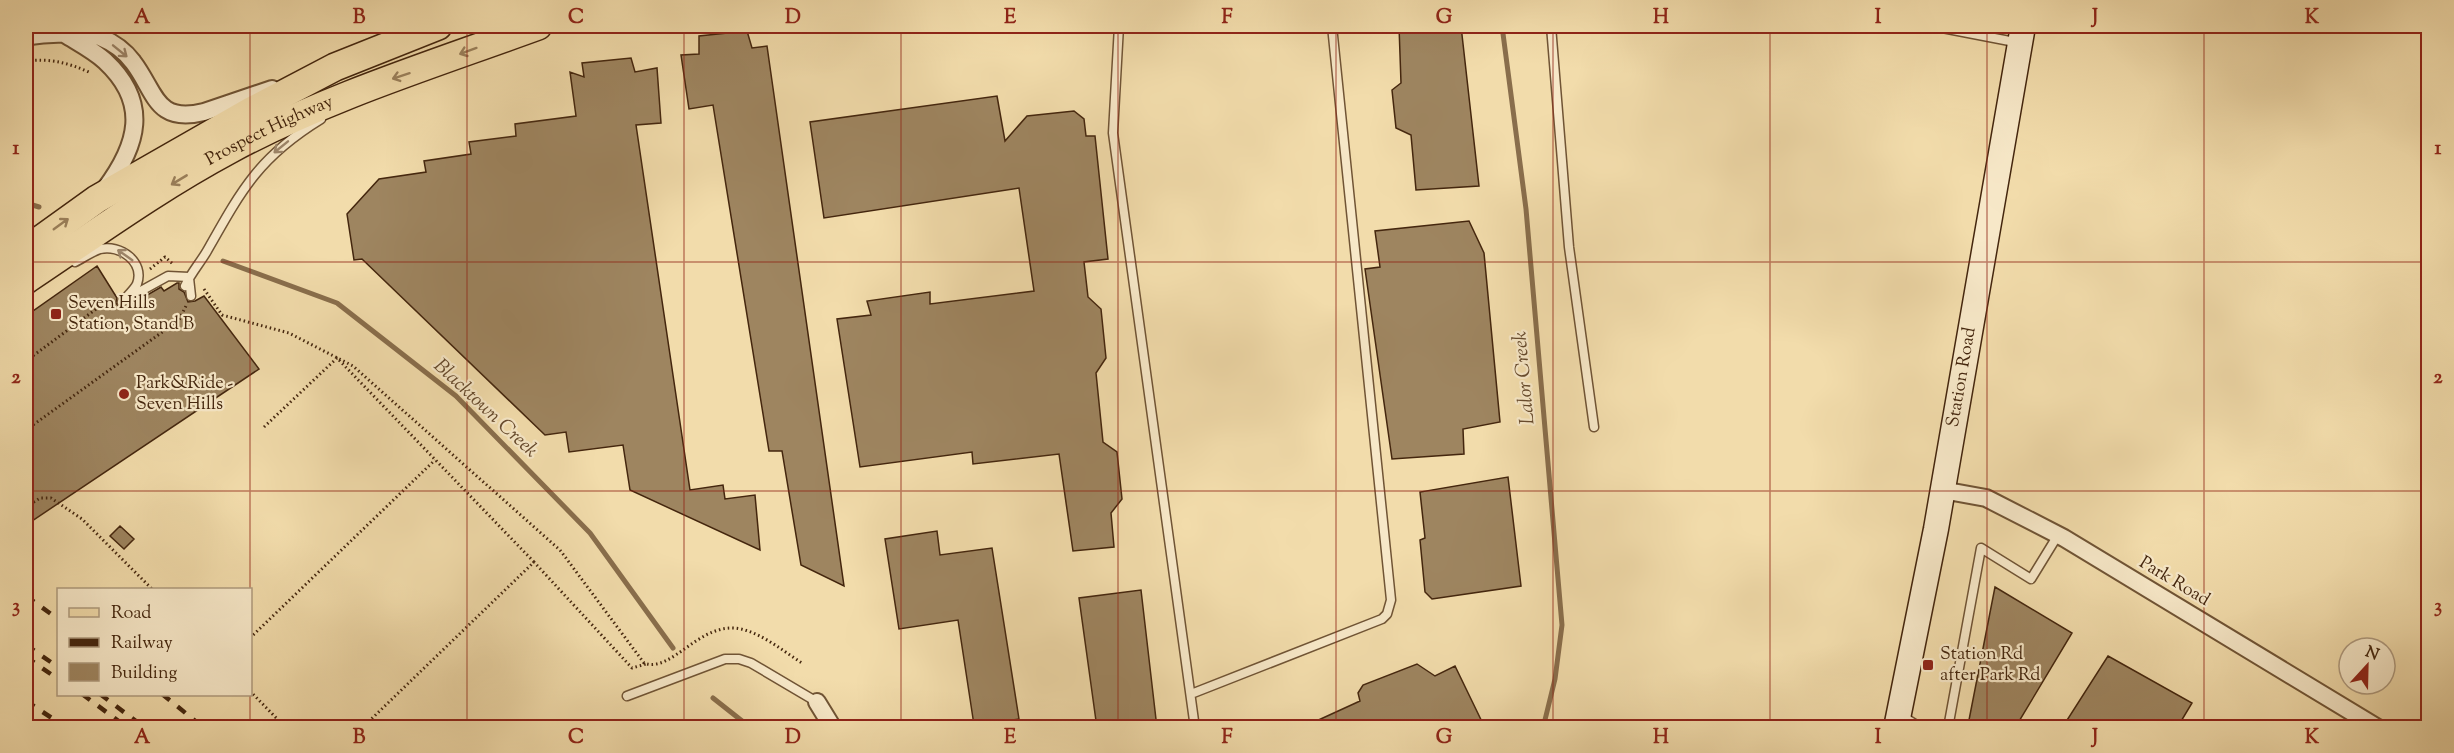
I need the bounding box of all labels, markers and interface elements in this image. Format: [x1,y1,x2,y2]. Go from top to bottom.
text: A [134,4,151,33]
text: B [353,4,366,33]
text: C [568,4,584,33]
text: D [785,4,801,33]
text: E [1004,4,1017,33]
text: F [1221,4,1233,33]
text: G [1436,4,1453,33]
text: H [1653,4,1669,33]
text: I [1875,4,1882,33]
text: J [2090,4,2098,33]
text: K [2305,4,2320,33]
one-way arrow [112,44,128,57]
one-way arrow [460,46,478,57]
one-way arrow [392,71,411,82]
street label: Prospect Highway [201,90,337,173]
text: 1 [13,135,20,164]
text: 1 [2435,135,2442,164]
one-way arrow [273,141,289,154]
one-way arrow [171,174,188,186]
one-way arrow [52,217,68,230]
one-way arrow [116,248,133,261]
place label: Seven Hills Station, Stand B [68,291,194,338]
marker: Seven Hills Station, Stand B [49,307,63,321]
street label: Station Road [1941,325,1984,429]
water label: Lalor Creek [1506,330,1544,426]
water label: Blacktown Creek [426,353,544,465]
text: 2 [11,364,21,393]
text: 2 [2433,364,2443,393]
place label: Park&Ride - Seven Hills [136,371,233,418]
marker: Park&Ride - Seven Hills [117,387,131,401]
street label: Park Road [2134,551,2214,613]
legend [57,588,252,696]
text: 3 [12,593,20,622]
text: 3 [2434,593,2442,622]
text: Road [111,601,151,627]
text: Railway [111,631,173,657]
north arrow [2337,636,2397,696]
text: N [2361,641,2382,668]
place label: Station Rd after Park Rd [1940,642,2040,689]
marker: Station Rd after Park Rd [1921,658,1935,672]
text: Building [111,661,177,687]
text: A [134,724,151,753]
text: B [353,724,366,753]
text: C [568,724,584,753]
text: D [785,724,801,753]
text: E [1004,724,1017,753]
text: F [1221,724,1233,753]
text: G [1436,724,1453,753]
text: H [1653,724,1669,753]
text: I [1875,724,1882,753]
text: J [2090,724,2098,753]
text: K [2305,724,2320,753]

